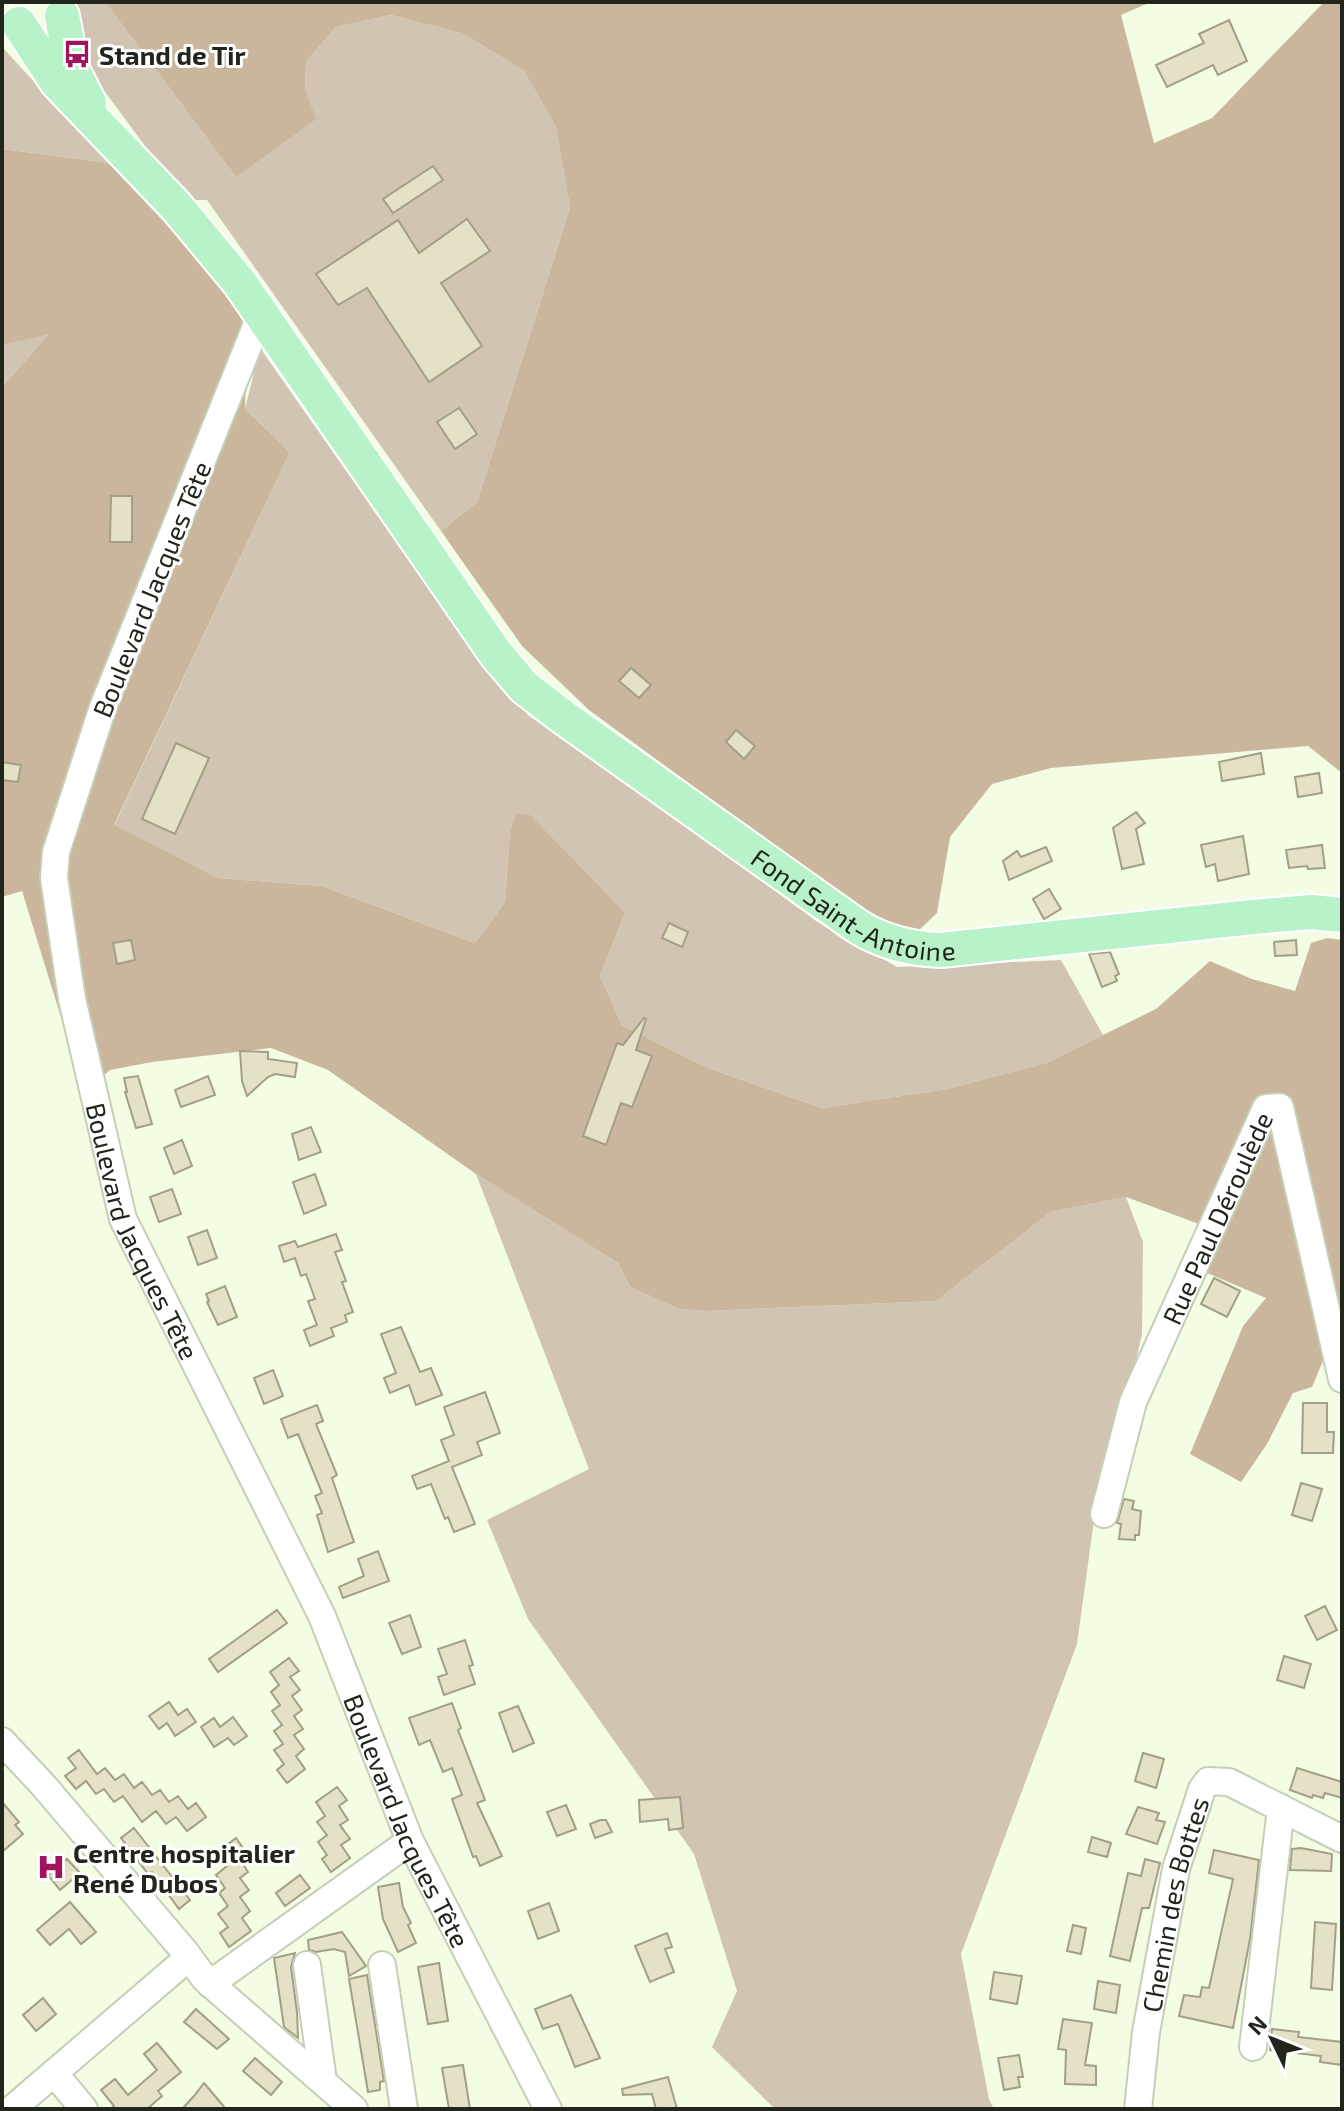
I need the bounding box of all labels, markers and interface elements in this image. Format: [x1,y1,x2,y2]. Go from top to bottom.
bus stop icon: Stand de Tir [62,39,92,69]
place label: Stand de Tir [99,39,246,70]
street label: Boulevard Jacques Tête [85,457,217,721]
street label: Fond Saint-Antoine [746,841,957,966]
street label: Boulevard Jacques Tête [81,1100,206,1364]
street label: Rue Paul Déroulède [1155,1107,1278,1329]
street label: Boulevard Jacques Tête [339,1689,477,1952]
street label: Chemin des Bottes [1134,1793,1214,2014]
place label: Centre hospitalier René Dubos [73,1837,295,1898]
hospital icon: Centre hospitalier René Dubos [36,1852,66,1882]
north arrow [1232,1999,1312,2079]
text: N [1242,2010,1272,2039]

